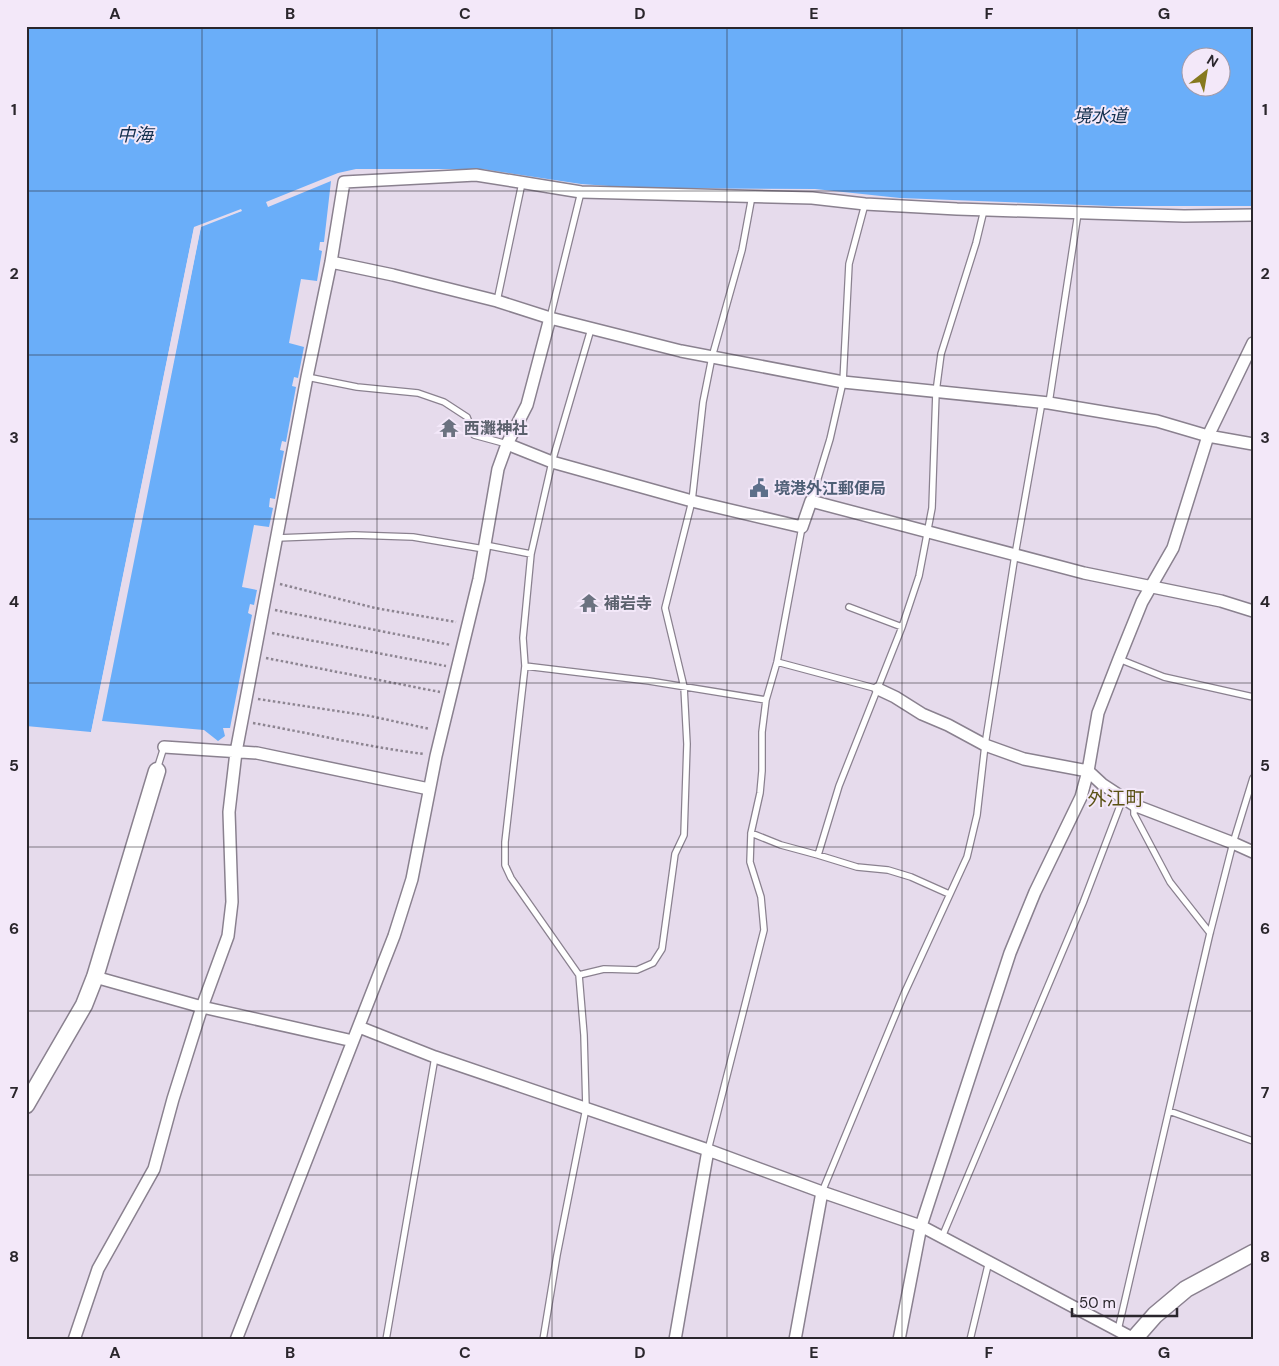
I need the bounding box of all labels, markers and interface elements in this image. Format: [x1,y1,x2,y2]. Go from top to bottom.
text: A [109,3,121,24]
text: B [285,3,295,24]
text: C [459,3,471,24]
text: D [634,3,646,24]
text: E [809,3,819,24]
text: F [985,3,994,24]
text: G [1158,3,1170,24]
north arrow [1182,48,1232,98]
text: N [1204,51,1222,71]
text: 1 [11,99,17,120]
text: 1 [1262,99,1268,120]
water label: 境水道 [1073,104,1130,128]
water label: 中海 [117,123,156,147]
text: 2 [9,263,19,284]
text: 2 [1260,263,1270,284]
temple icon: 西灘神社 [438,417,460,439]
place label: 西灘神社 [464,418,528,439]
text: 3 [9,427,19,448]
text: 3 [1260,427,1270,448]
public building icon: 境港外江郵便局 [748,477,770,499]
place label: 境港外江郵便局 [774,478,886,499]
text: 4 [9,591,19,612]
text: 4 [1260,591,1270,612]
temple icon: 補岩寺 [578,592,600,614]
place label: 補岩寺 [604,593,652,614]
text: 5 [9,755,19,776]
text: 5 [1260,755,1270,776]
district label: 外江町 [1087,786,1145,811]
text: 6 [9,918,19,939]
text: 6 [1260,918,1270,939]
text: 7 [10,1082,19,1103]
text: 7 [1261,1082,1270,1103]
text: 8 [9,1246,19,1267]
text: 8 [1260,1246,1270,1267]
scale bar [1072,1286,1176,1318]
text: 50 m [1079,1293,1116,1313]
text: A [109,1342,121,1363]
text: B [285,1342,295,1363]
text: C [459,1342,471,1363]
text: D [634,1342,646,1363]
text: E [809,1342,819,1363]
text: F [985,1342,994,1363]
text: G [1158,1342,1170,1363]

